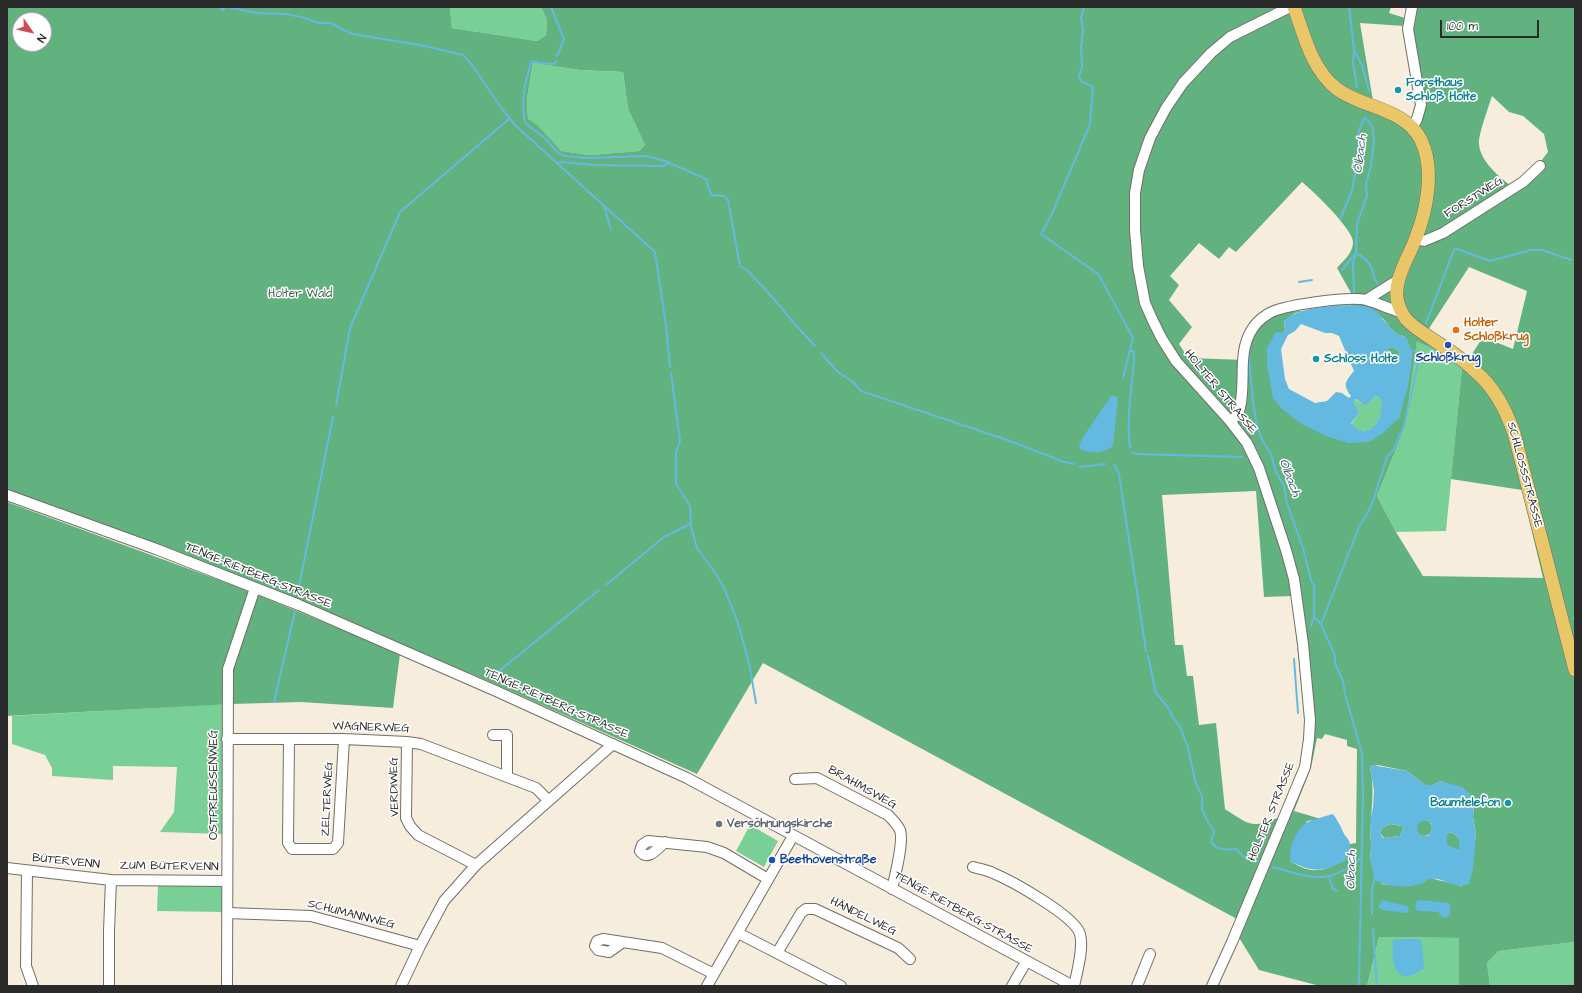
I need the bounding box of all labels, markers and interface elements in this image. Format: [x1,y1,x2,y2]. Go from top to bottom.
north arrow [12,12,52,52]
scale bar [1442,12,1541,38]
text: 100 m [1447,18,1478,35]
text: N [33,31,50,45]
place label: Forsthaus Schloß Holte [1406,76,1476,104]
marker: Forsthaus Schloß Holte [1393,85,1403,95]
water label: Ölbach [1351,134,1371,174]
street label: FORSTWEG [1442,174,1506,222]
park label: Holter Wald [268,287,332,301]
place label: Holter Schloßkrug [1464,316,1529,344]
marker: Holter Schloßkrug [1451,325,1461,335]
marker: Schloßkrug [1443,340,1453,350]
street label: HOLTER STRASSE [1181,347,1259,437]
place label: Schloßkrug [1416,351,1480,365]
place label: Schloss Holte [1324,352,1398,366]
marker: Schloss Holte [1311,354,1321,364]
street label: SCHLOSSSTRASSE [1503,420,1545,530]
water label: Ölbach [1275,457,1303,499]
street label: TENGE-RIETBERG-STRASSE [183,540,333,612]
street label: TENGE-RIETBERG-STRASSE [482,666,630,742]
street label: WAGNERWEG [332,719,410,737]
street label: OSTPREUSSENWEG [207,730,221,840]
street label: VERDIWEG [387,757,403,817]
street label: HOLTER STRASSE [1246,760,1298,864]
street label: ZELTERWEG [319,761,337,837]
street label: BRAHMSWEG [825,763,899,813]
place label: Baumtelefon [1430,796,1500,810]
marker: Baumtelefon [1503,798,1513,808]
place label: Versöhnungskirche [727,817,832,831]
marker: Versöhnungskirche [714,819,724,829]
water label: Ölbach [1344,850,1360,890]
street label: BÜTERVENN [31,851,101,873]
place label: Beethovenstraße [780,853,876,867]
marker: Beethovenstraße [767,855,777,865]
street label: ZUM BÜTERVENN [119,859,219,875]
street label: TENGE-RIETBERG-STRASSE [891,869,1035,957]
street label: HÄNDELWEG [827,895,899,939]
street label: SCHUMANNWEG [306,897,396,933]

